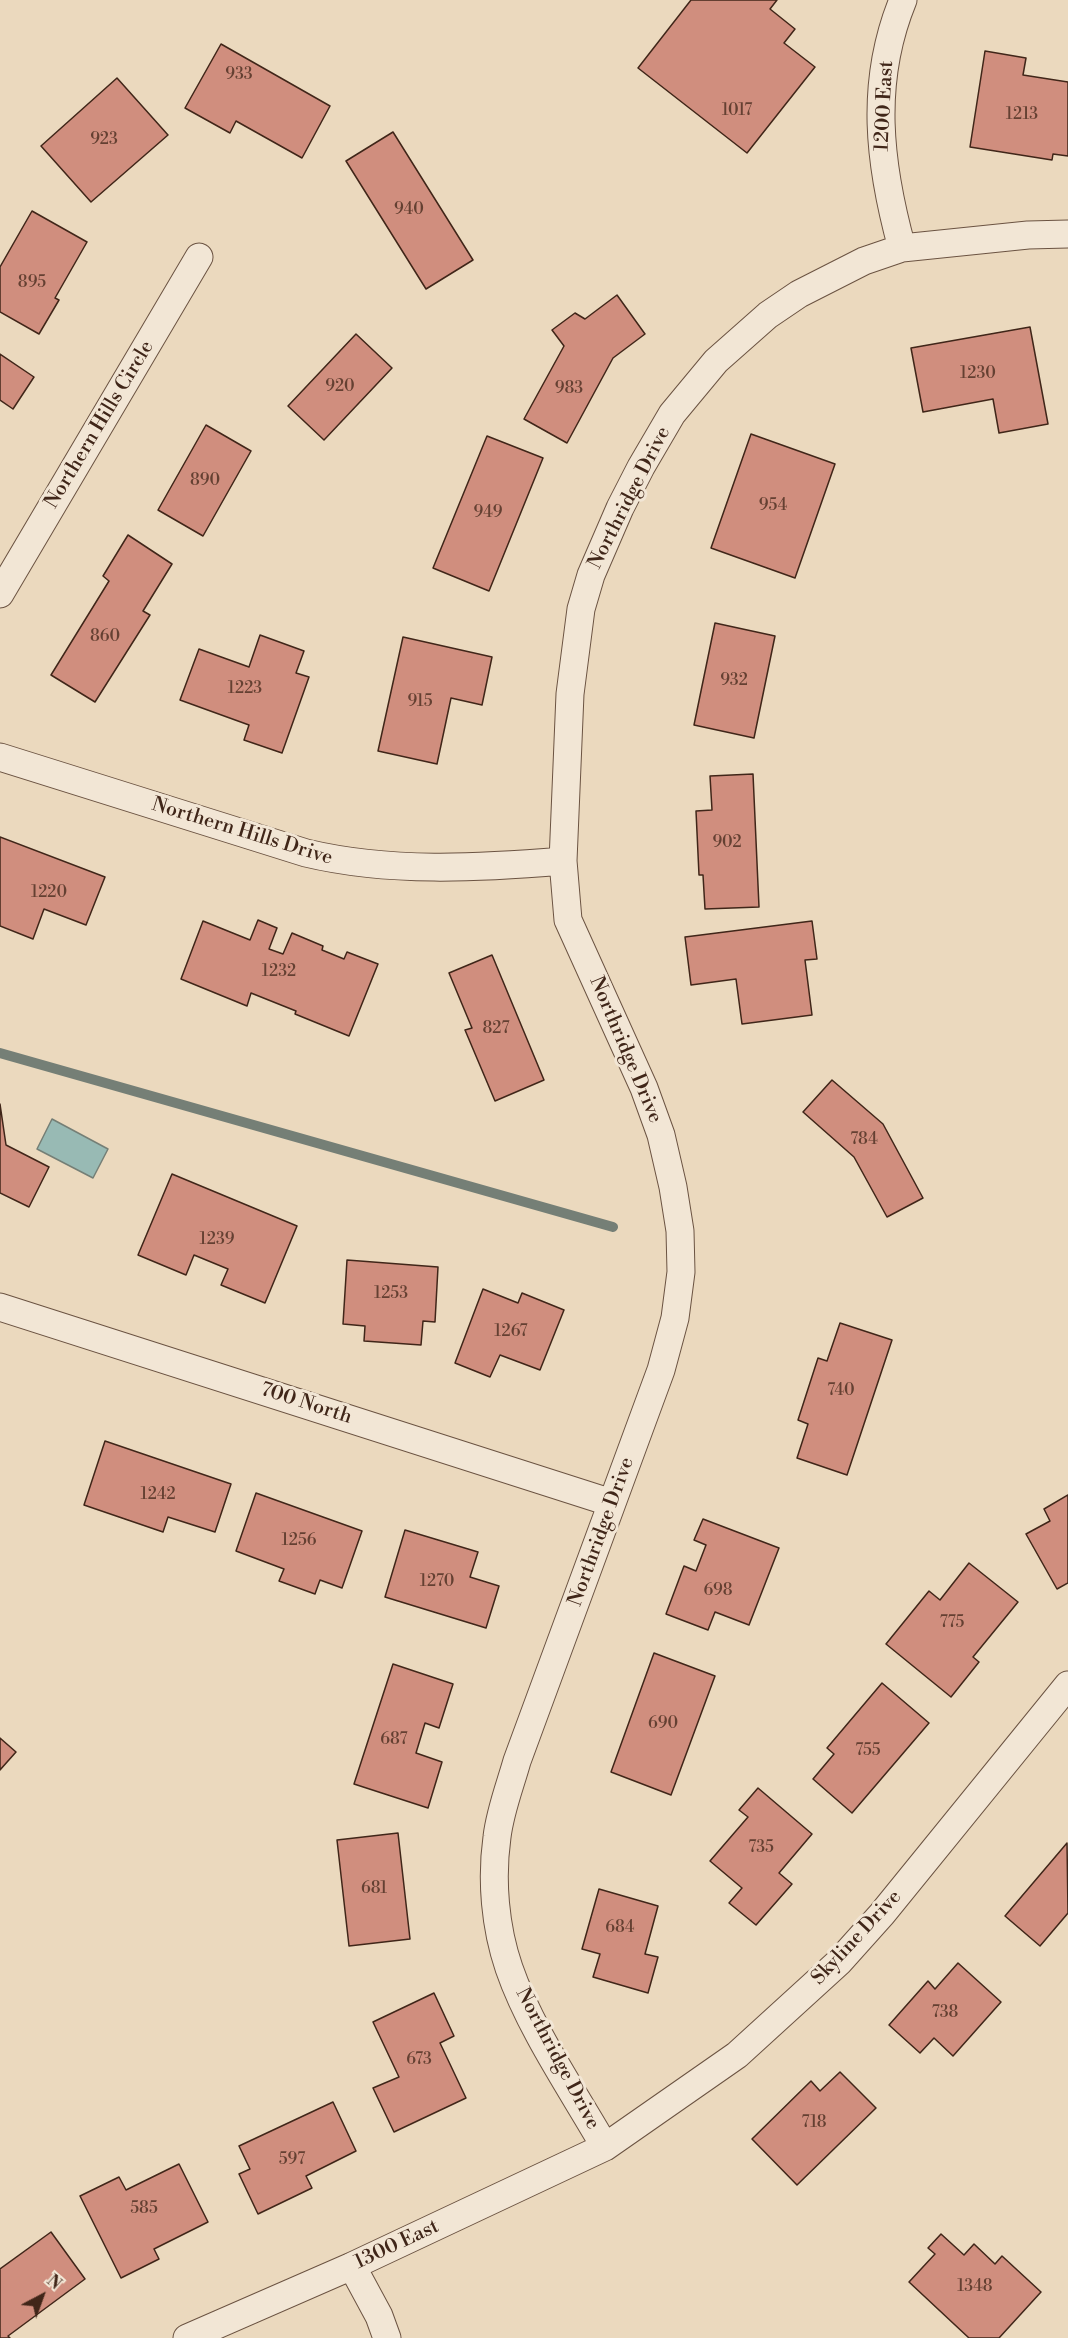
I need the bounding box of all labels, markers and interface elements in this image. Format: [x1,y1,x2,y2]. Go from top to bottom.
street label: 1200 East [871,60,899,152]
house number: 933 [225,65,253,85]
house number: 1017 [722,101,752,121]
house number: 1213 [1006,105,1038,125]
house number: 923 [90,130,118,150]
house number: 940 [394,200,424,220]
house number: 895 [18,273,46,293]
street label: Northern Hills Circle [40,337,160,513]
house number: 1230 [960,364,996,384]
house number: 920 [325,377,355,397]
house number: 983 [555,379,583,399]
street label: Northridge Drive [584,423,676,573]
house number: 890 [190,471,220,491]
house number: 954 [759,496,787,516]
house number: 949 [474,503,502,523]
house number: 860 [90,627,120,647]
house number: 932 [720,671,748,691]
house number: 1223 [228,679,262,699]
house number: 915 [408,692,432,712]
street label: Northern Hills Drive [149,793,335,871]
house number: 902 [712,833,742,853]
house number: 1220 [31,883,67,903]
house number: 1232 [262,962,296,982]
street label: Northridge Drive [583,973,667,1127]
house number: 827 [483,1019,509,1039]
house number: 784 [850,1130,878,1150]
house number: 1239 [200,1230,234,1250]
house number: 1253 [374,1284,408,1304]
house number: 1267 [494,1322,528,1342]
street label: 700 North [257,1378,355,1430]
house number: 740 [827,1381,855,1401]
street label: Northridge Drive [564,1454,640,1610]
house number: 1242 [140,1485,176,1505]
house number: 1256 [282,1531,316,1551]
house number: 1270 [420,1572,454,1592]
house number: 698 [703,1581,733,1601]
house number: 775 [940,1613,964,1633]
house number: 690 [648,1714,678,1734]
house number: 687 [380,1730,408,1750]
house number: 755 [855,1741,881,1761]
house number: 735 [748,1838,774,1858]
house number: 681 [361,1879,387,1899]
street label: Skyline Drive [807,1886,907,1990]
house number: 684 [605,1918,635,1938]
street label: Northridge Drive [510,1984,604,2134]
house number: 738 [932,2003,958,2023]
house number: 673 [406,2050,432,2070]
house number: 718 [801,2113,827,2133]
house number: 597 [279,2150,305,2170]
house number: 585 [130,2199,158,2219]
street label: 1300 East [351,2215,443,2275]
north arrow [12,2266,72,2326]
text: N [42,2271,65,2294]
house number: 1348 [957,2277,993,2297]

